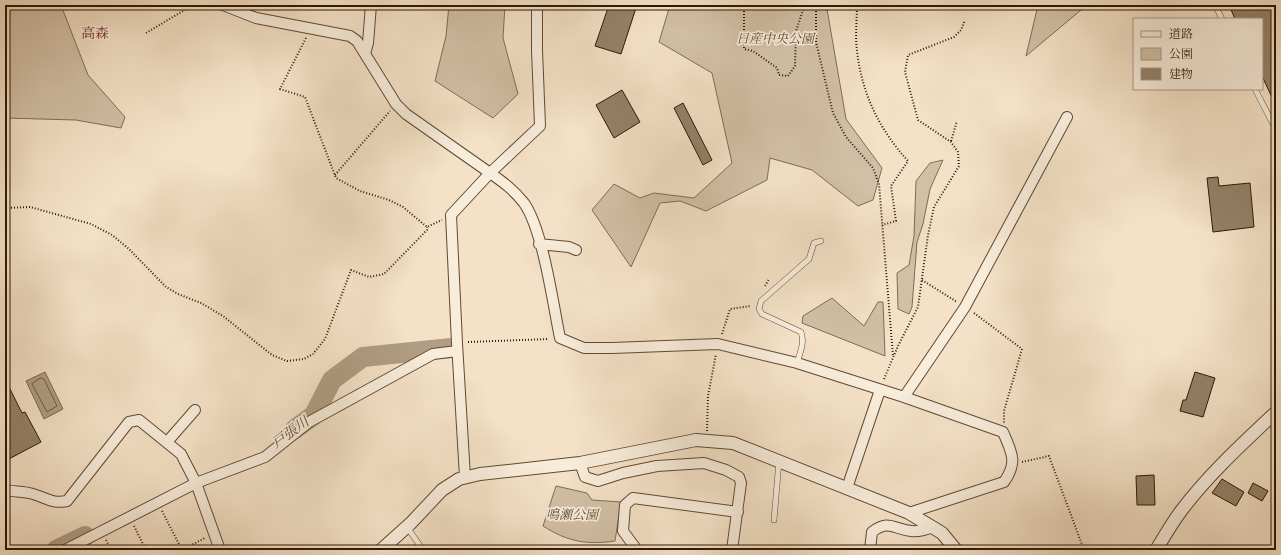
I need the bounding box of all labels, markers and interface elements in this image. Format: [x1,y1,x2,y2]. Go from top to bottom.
legend [1133,18,1263,90]
district label: 高森 [81,25,109,42]
text: 道路 [1169,27,1193,41]
park label: 日産中央公園 [736,31,816,46]
text: 公園 [1169,47,1193,61]
text: 建物 [1169,67,1193,81]
water label: 戸張川 [268,412,314,452]
park label: 鳴瀬公園 [546,507,600,522]

